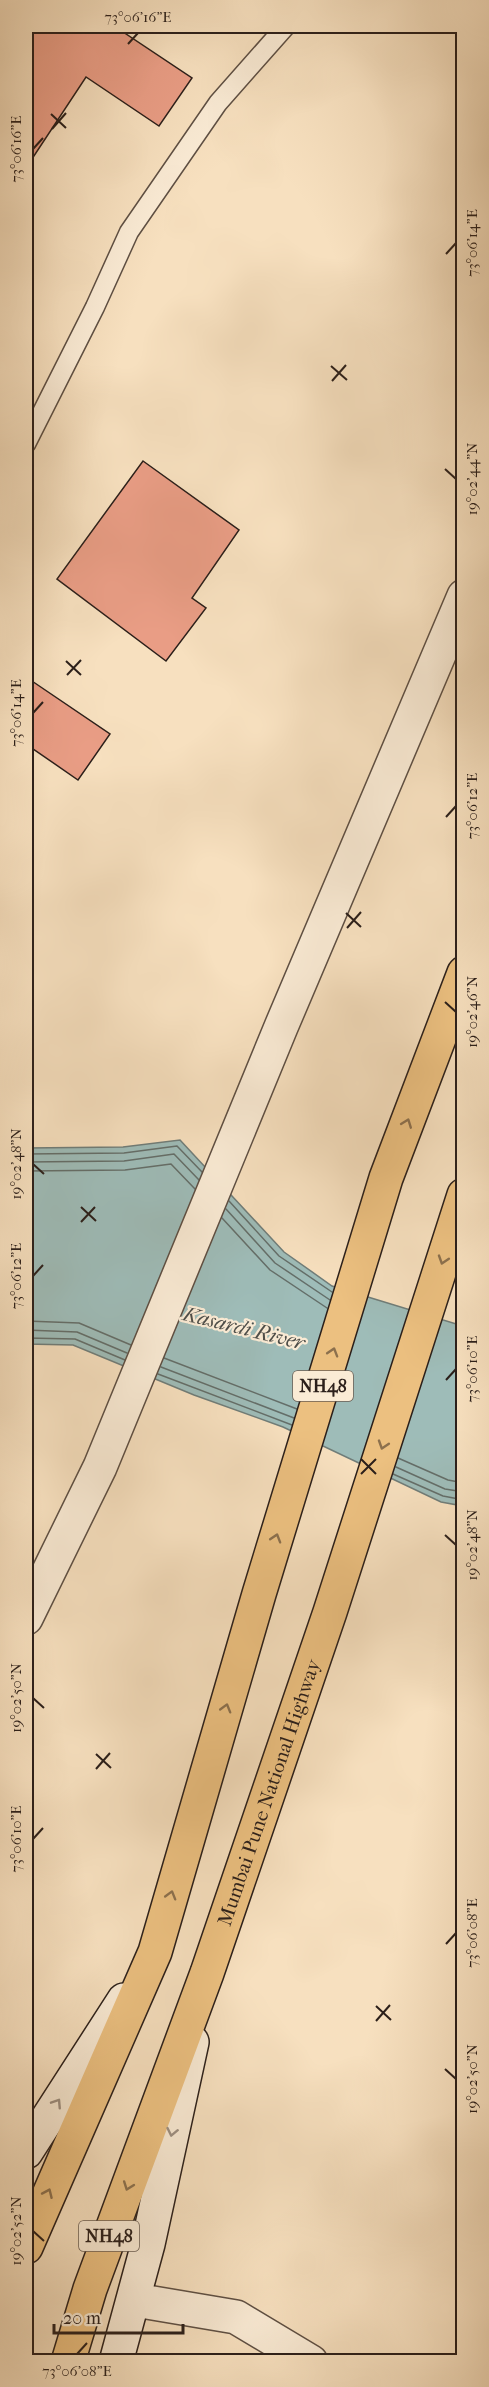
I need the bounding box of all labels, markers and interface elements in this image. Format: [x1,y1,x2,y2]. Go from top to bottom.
text: 73°06'16"E [105,8,171,26]
text: 73°06'16"E [7,116,25,182]
text: 73°06'14"E [463,209,481,277]
text: 19°02'44"N [463,442,481,515]
text: 73°06'14"E [7,679,25,747]
text: 73°06'12"E [463,773,481,839]
text: 19°02'46"N [463,975,481,1048]
one-way arrow [400,1118,412,1129]
text: 19°02'48"N [7,1128,25,1200]
text: 73°06'12"E [7,1243,25,1309]
one-way arrow [437,1254,450,1265]
water label: Kasardi River [179,1301,309,1355]
text: 73°06'10"E [463,1335,481,1403]
one-way arrow [326,1347,338,1358]
road number: NH48 [293,1371,353,1401]
one-way arrow [378,1439,390,1450]
text: 19°02'48"N [463,1509,481,1581]
one-way arrow [269,1534,281,1544]
street label: Mumbai Pune National Highway [212,1655,325,1929]
text: 19°02'50"N [7,1662,25,1733]
one-way arrow [219,1703,231,1714]
text: 73°06'10"E [7,1805,25,1873]
one-way arrow [164,1890,177,1900]
text: 73°06'08"E [463,1898,481,1968]
text: 19°02'50"N [463,2043,481,2114]
one-way arrow [50,2099,62,2109]
one-way arrow [167,2127,180,2137]
one-way arrow [122,2181,135,2191]
one-way arrow [41,2189,53,2200]
text: 19°02'52"N [7,2196,25,2266]
road number: NH48 [79,2221,139,2251]
scale bar [54,2297,183,2335]
text: 20 m [63,2308,101,2329]
text: 73°06'08"E [42,2362,112,2380]

